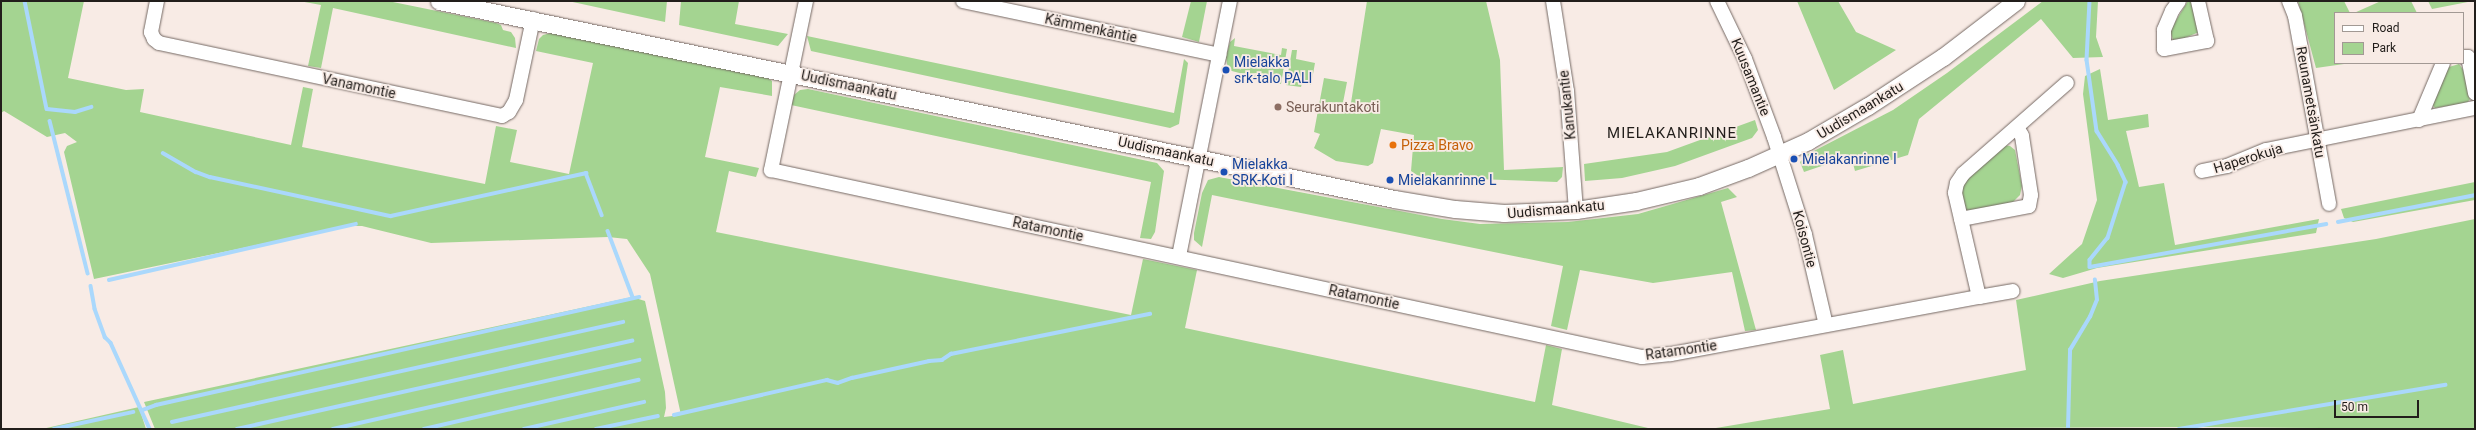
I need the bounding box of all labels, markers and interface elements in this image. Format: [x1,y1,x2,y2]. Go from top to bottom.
street label: Kämmenkäntie [1043,10,1139,46]
legend [2334,12,2464,64]
text: Road [2372,21,2400,35]
street label: Kuusamantie [1728,36,1774,118]
text: Park [2372,41,2396,55]
street label: Reunametsänkatu [2293,45,2329,159]
place label: Mielakka srk-talo PALI [1234,54,1312,86]
marker: Mielakka srk-talo PALI [1221,65,1231,75]
street label: Uudismaankatu [800,67,898,103]
street label: Kanukantie [1555,69,1579,141]
street label: Vanamontie [321,70,397,102]
street label: Uudismaankatu [1814,78,1906,142]
place label: Seurakuntakoti [1286,99,1379,115]
marker: Seurakuntakoti [1273,102,1283,112]
district label: MIELAKANRINNE [1607,125,1737,143]
street label: Uudismaankatu [1117,133,1215,169]
place label: Pizza Bravo [1401,137,1474,153]
marker: Pizza Bravo [1388,140,1398,150]
street label: Haperokuja [2211,140,2285,176]
place label: Mielakanrinne I [1802,151,1897,167]
marker: Mielakanrinne I [1789,154,1799,164]
place label: Mielakka SRK-Koti I [1232,156,1293,188]
marker: Mielakka SRK-Koti I [1219,167,1229,177]
place label: Mielakanrinne L [1398,172,1497,188]
marker: Mielakanrinne L [1385,175,1395,185]
street label: Uudismaankatu [1507,196,1605,222]
street label: Koisontie [1789,209,1821,269]
street label: Ratamontie [1011,213,1085,245]
street label: Ratamontie [1327,281,1401,313]
street label: Ratamontie [1644,337,1718,363]
scale bar [2336,392,2421,418]
text: 50 m [2341,400,2368,414]

